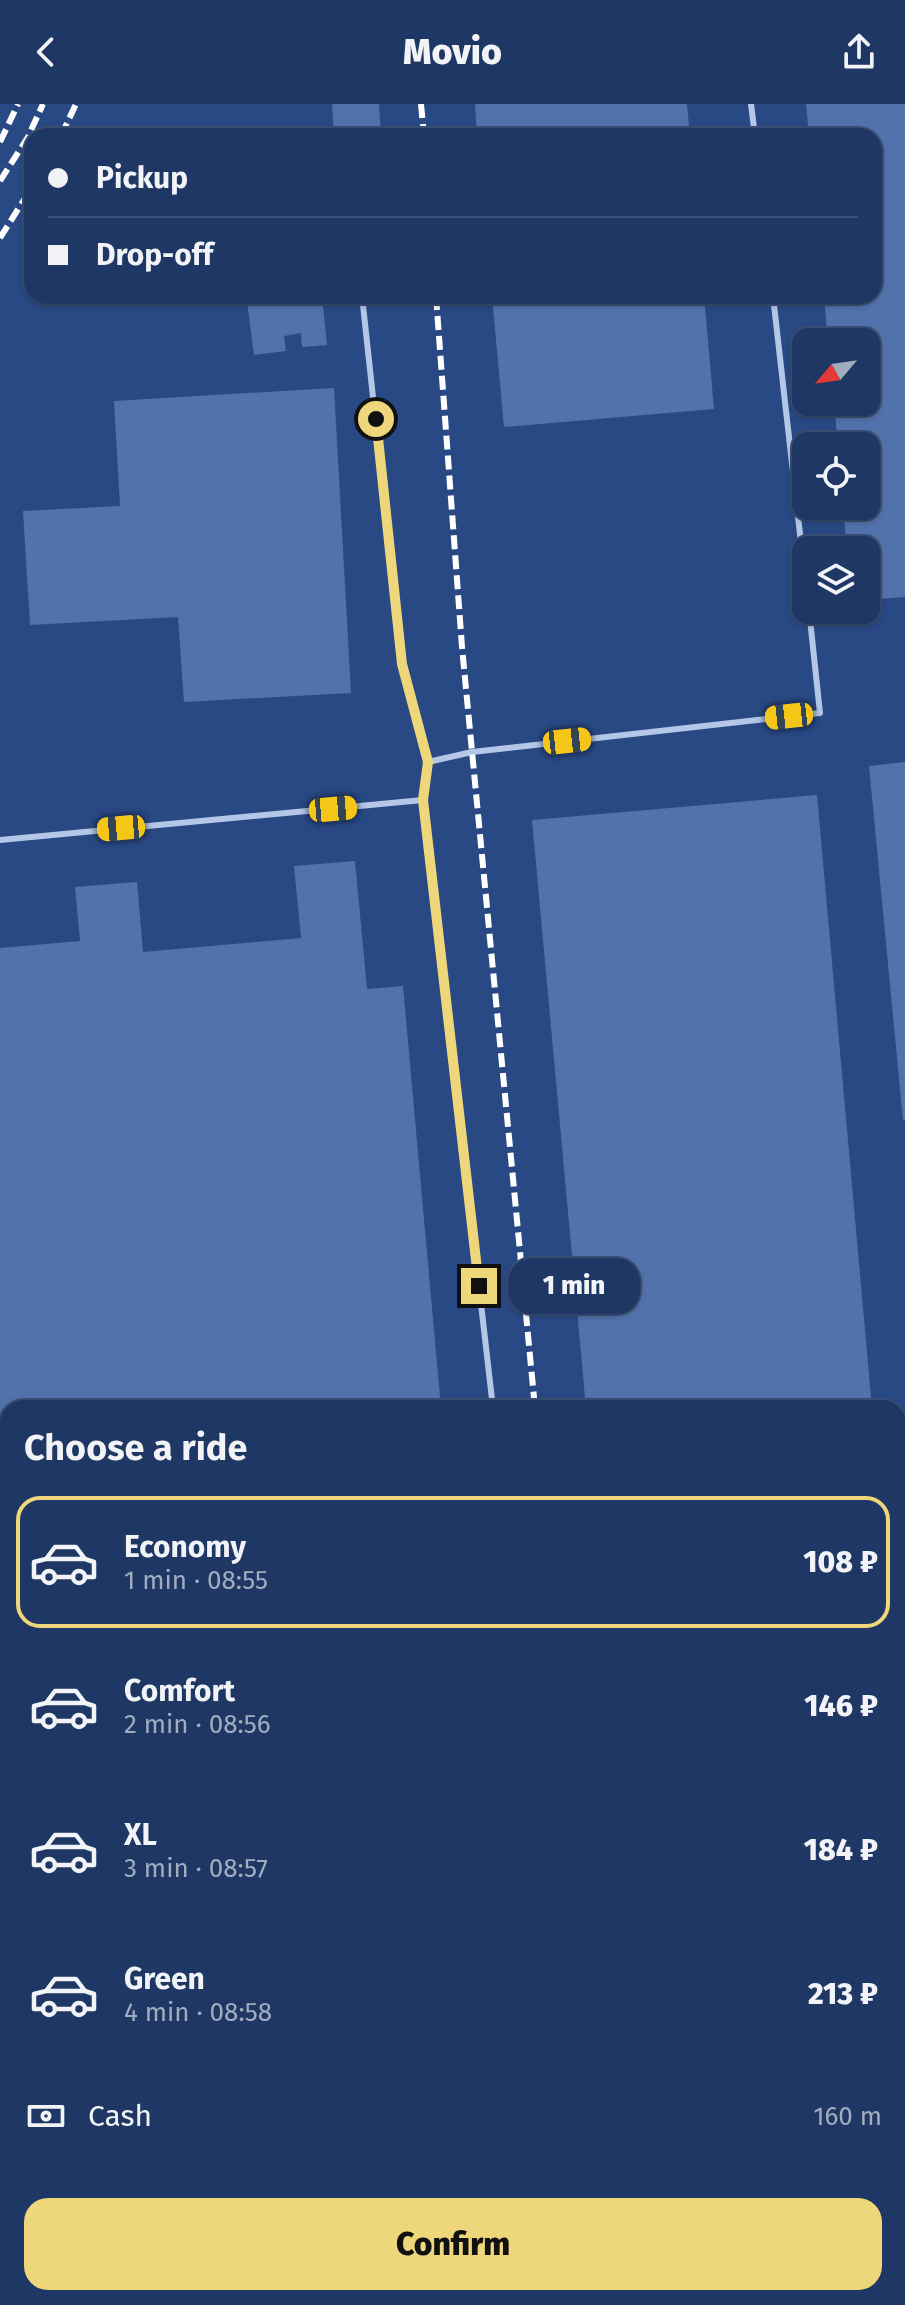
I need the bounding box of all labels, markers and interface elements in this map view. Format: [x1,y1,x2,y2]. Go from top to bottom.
icon: back [24,30,68,74]
text: Movio [403,30,502,74]
icon: share [837,30,881,74]
text: Pickup [96,160,188,196]
text: Drop-off [96,237,213,273]
north arrow [792,328,880,416]
map controls [792,328,880,624]
route start [358,401,394,437]
button: locate [792,432,880,520]
button: layers [792,536,880,624]
car [764,702,814,730]
car [542,727,592,755]
car [308,795,358,823]
car [96,814,146,842]
callout: 1 min [507,1258,639,1314]
route end [461,1268,497,1304]
text: 1 min [543,1270,605,1301]
text: Choose a ride [24,1426,247,1470]
icon: car [28,1526,100,1598]
text: Economy [124,1529,246,1565]
text: 108 ₽ [803,1544,878,1580]
text: 1 min · 08:55 [124,1565,268,1596]
icon: car [28,1670,100,1742]
text: Comfort [124,1673,235,1709]
text: 146 ₽ [804,1688,878,1724]
text: 2 min · 08:56 [124,1709,271,1740]
icon: car [28,1814,100,1886]
text: XL [124,1817,157,1853]
text: 184 ₽ [804,1832,878,1868]
text: 3 min · 08:57 [124,1853,268,1884]
icon: car [28,1958,100,2030]
text: Green [124,1961,205,1997]
text: 213 ₽ [808,1976,878,2012]
text: 4 min · 08:58 [124,1997,272,2028]
icon: cash [24,2094,68,2138]
text: Cash [88,2098,152,2134]
text: 160 m [813,2101,882,2132]
button: Confirm [24,2198,882,2290]

